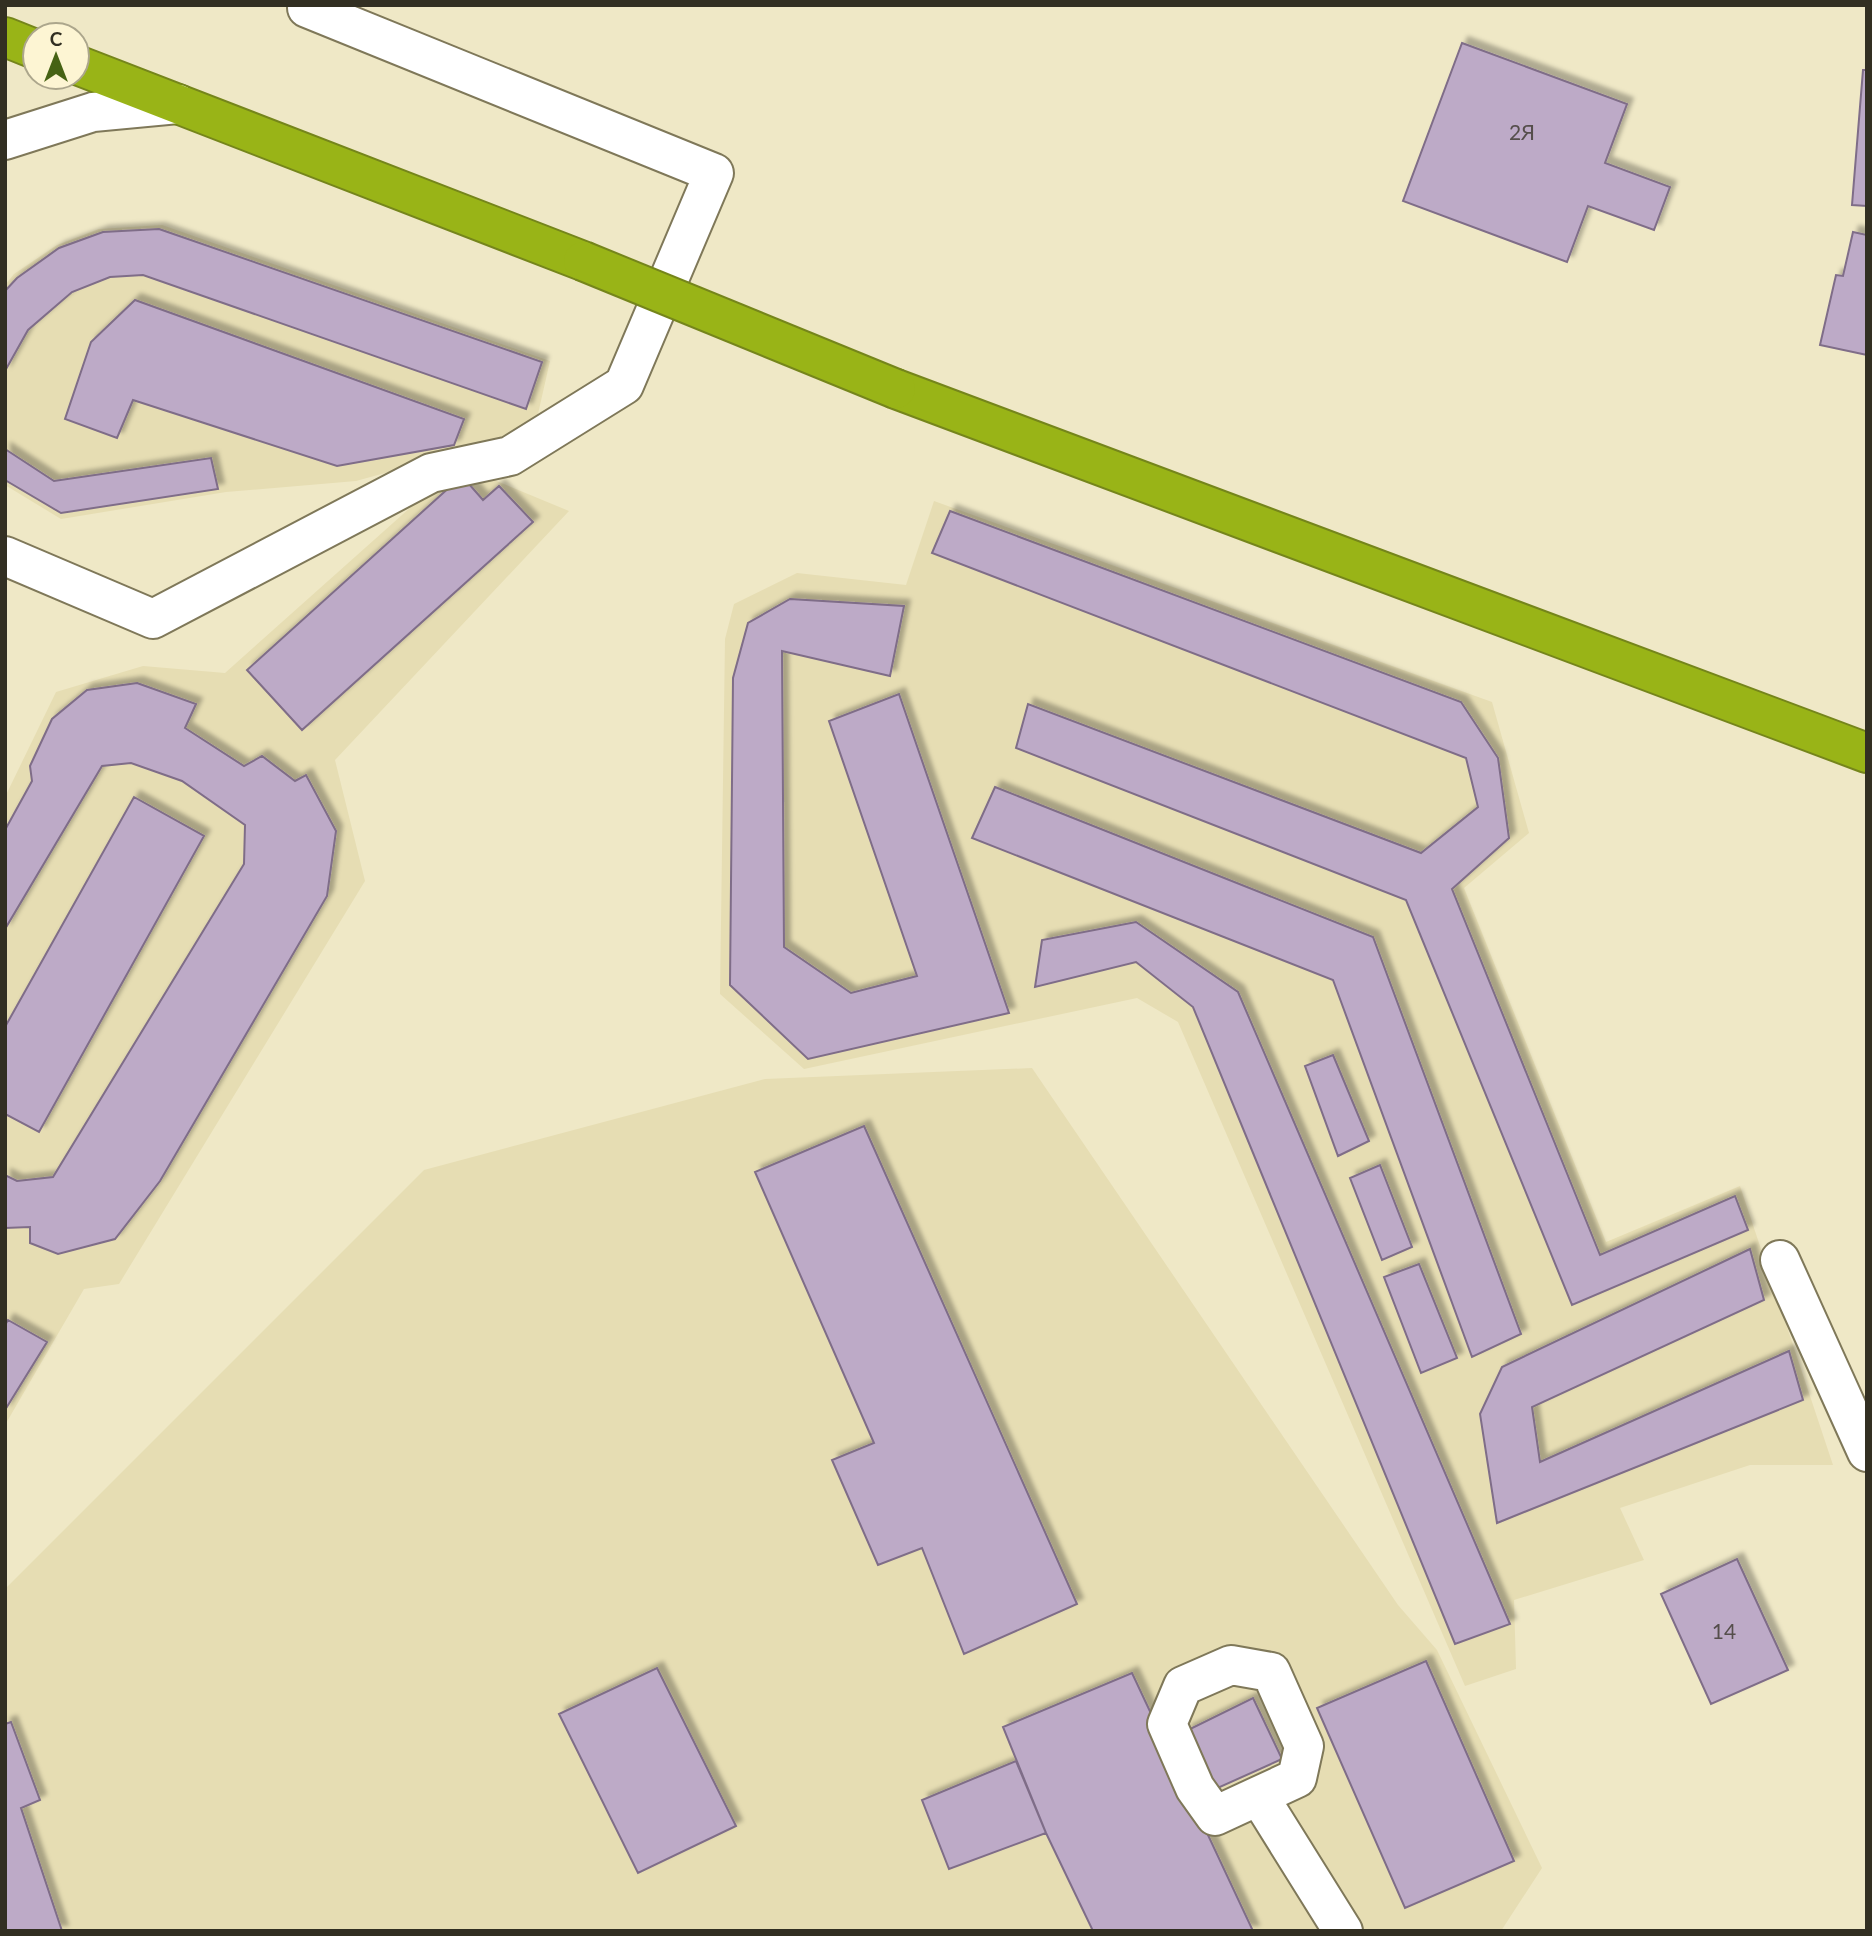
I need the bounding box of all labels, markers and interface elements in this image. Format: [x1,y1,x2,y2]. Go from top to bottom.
north arrow [21,21,91,91]
text: С [50,27,63,50]
house number: 2Я [1509,119,1535,144]
house number: 14 [1712,1618,1736,1643]

